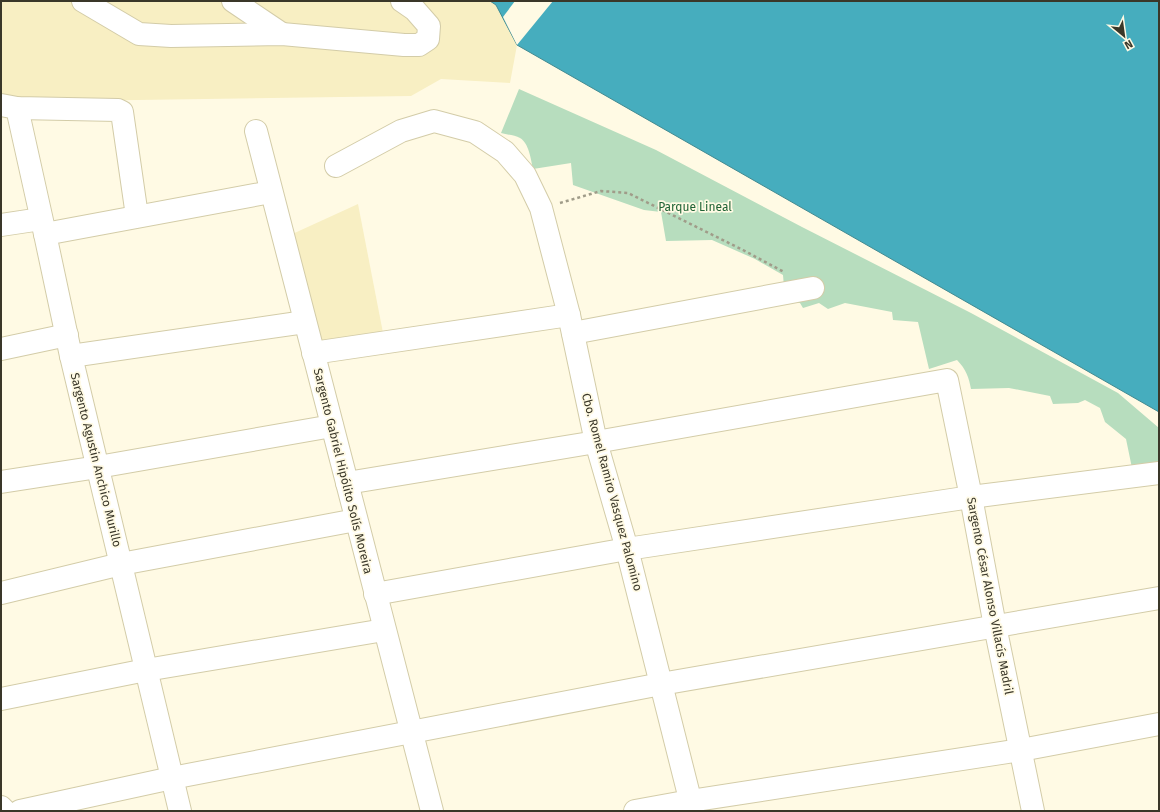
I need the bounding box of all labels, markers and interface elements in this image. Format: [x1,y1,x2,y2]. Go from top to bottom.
north arrow [1104,16,1144,56]
text: N [1122,37,1135,52]
park label: Parque Lineal [658,200,732,214]
street label: Sargento Gabriel Hipólito Solís Moreira [311,367,375,575]
street label: Sargento Agustin Anchico Murillo [68,371,124,549]
street label: Cbo. Romel Ramiro Vasquez Palomino [579,392,645,592]
street label: Sargento César Alonso Villacís Madril [964,496,1016,696]

